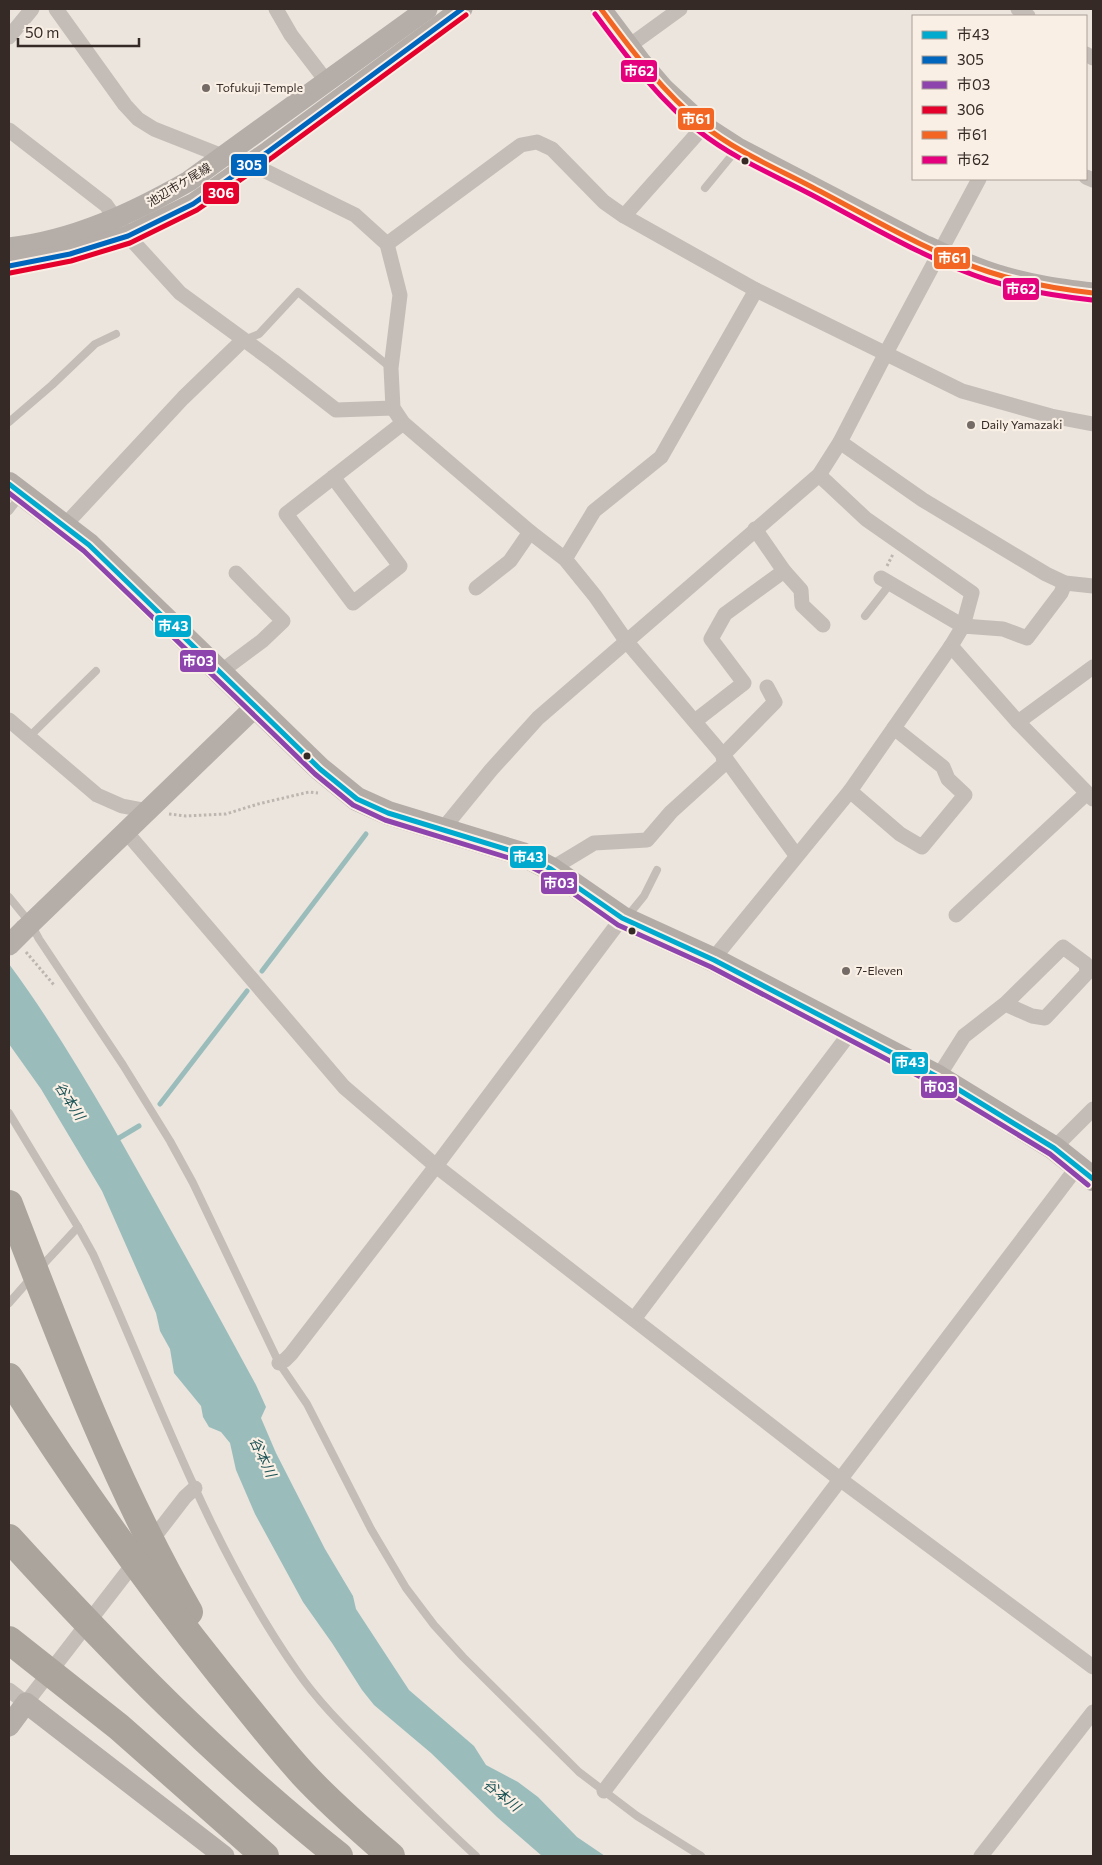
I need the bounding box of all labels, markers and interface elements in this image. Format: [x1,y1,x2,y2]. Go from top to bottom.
scale bar [18,15,139,47]
legend [912,15,1087,180]
text: 50 m [25,23,59,41]
text: 市43 [957,25,990,43]
text: 305 [957,50,984,68]
line badge: 市62 [620,59,658,83]
text: 市62 [624,62,654,79]
text: 市03 [957,75,990,93]
place label: Tofukuji Temple [216,80,303,94]
marker: Tofukuji Temple [200,82,212,94]
text: 306 [957,100,984,118]
line badge: 市61 [677,107,715,131]
text: 市61 [682,110,710,127]
text: 市61 [957,125,988,143]
text: 市62 [957,150,989,168]
line badge: 305 [230,153,268,177]
text: 305 [236,156,262,173]
unlabelled marker [740,156,750,166]
street label: 池辺市ケ尾線 [144,160,213,209]
line badge: 306 [202,181,240,205]
text: 306 [208,184,234,201]
line badge: 市61 [933,246,971,270]
text: 市61 [938,249,966,266]
line badge: 市62 [1002,277,1040,301]
text: 市62 [1006,280,1036,297]
place label: Daily Yamazaki [981,417,1062,431]
marker: Daily Yamazaki [965,419,977,431]
line badge: 市43 [154,614,192,638]
text: 市43 [158,617,188,634]
line badge: 市03 [179,649,217,673]
text: 市03 [182,652,214,669]
unlabelled marker [302,751,312,761]
line badge: 市43 [509,845,547,869]
text: 市43 [513,848,543,865]
line badge: 市03 [540,871,578,895]
text: 市03 [543,874,575,891]
unlabelled marker [627,926,637,936]
place label: 7-Eleven [856,963,903,977]
marker: 7-Eleven [840,965,852,977]
line badge: 市43 [891,1051,929,1075]
text: 市43 [895,1053,925,1070]
line badge: 市03 [920,1075,958,1099]
water label: 谷本川 [52,1078,90,1125]
text: 市03 [923,1078,955,1095]
water label: 谷本川 [247,1434,281,1481]
water label: 谷本川 [481,1775,526,1816]

